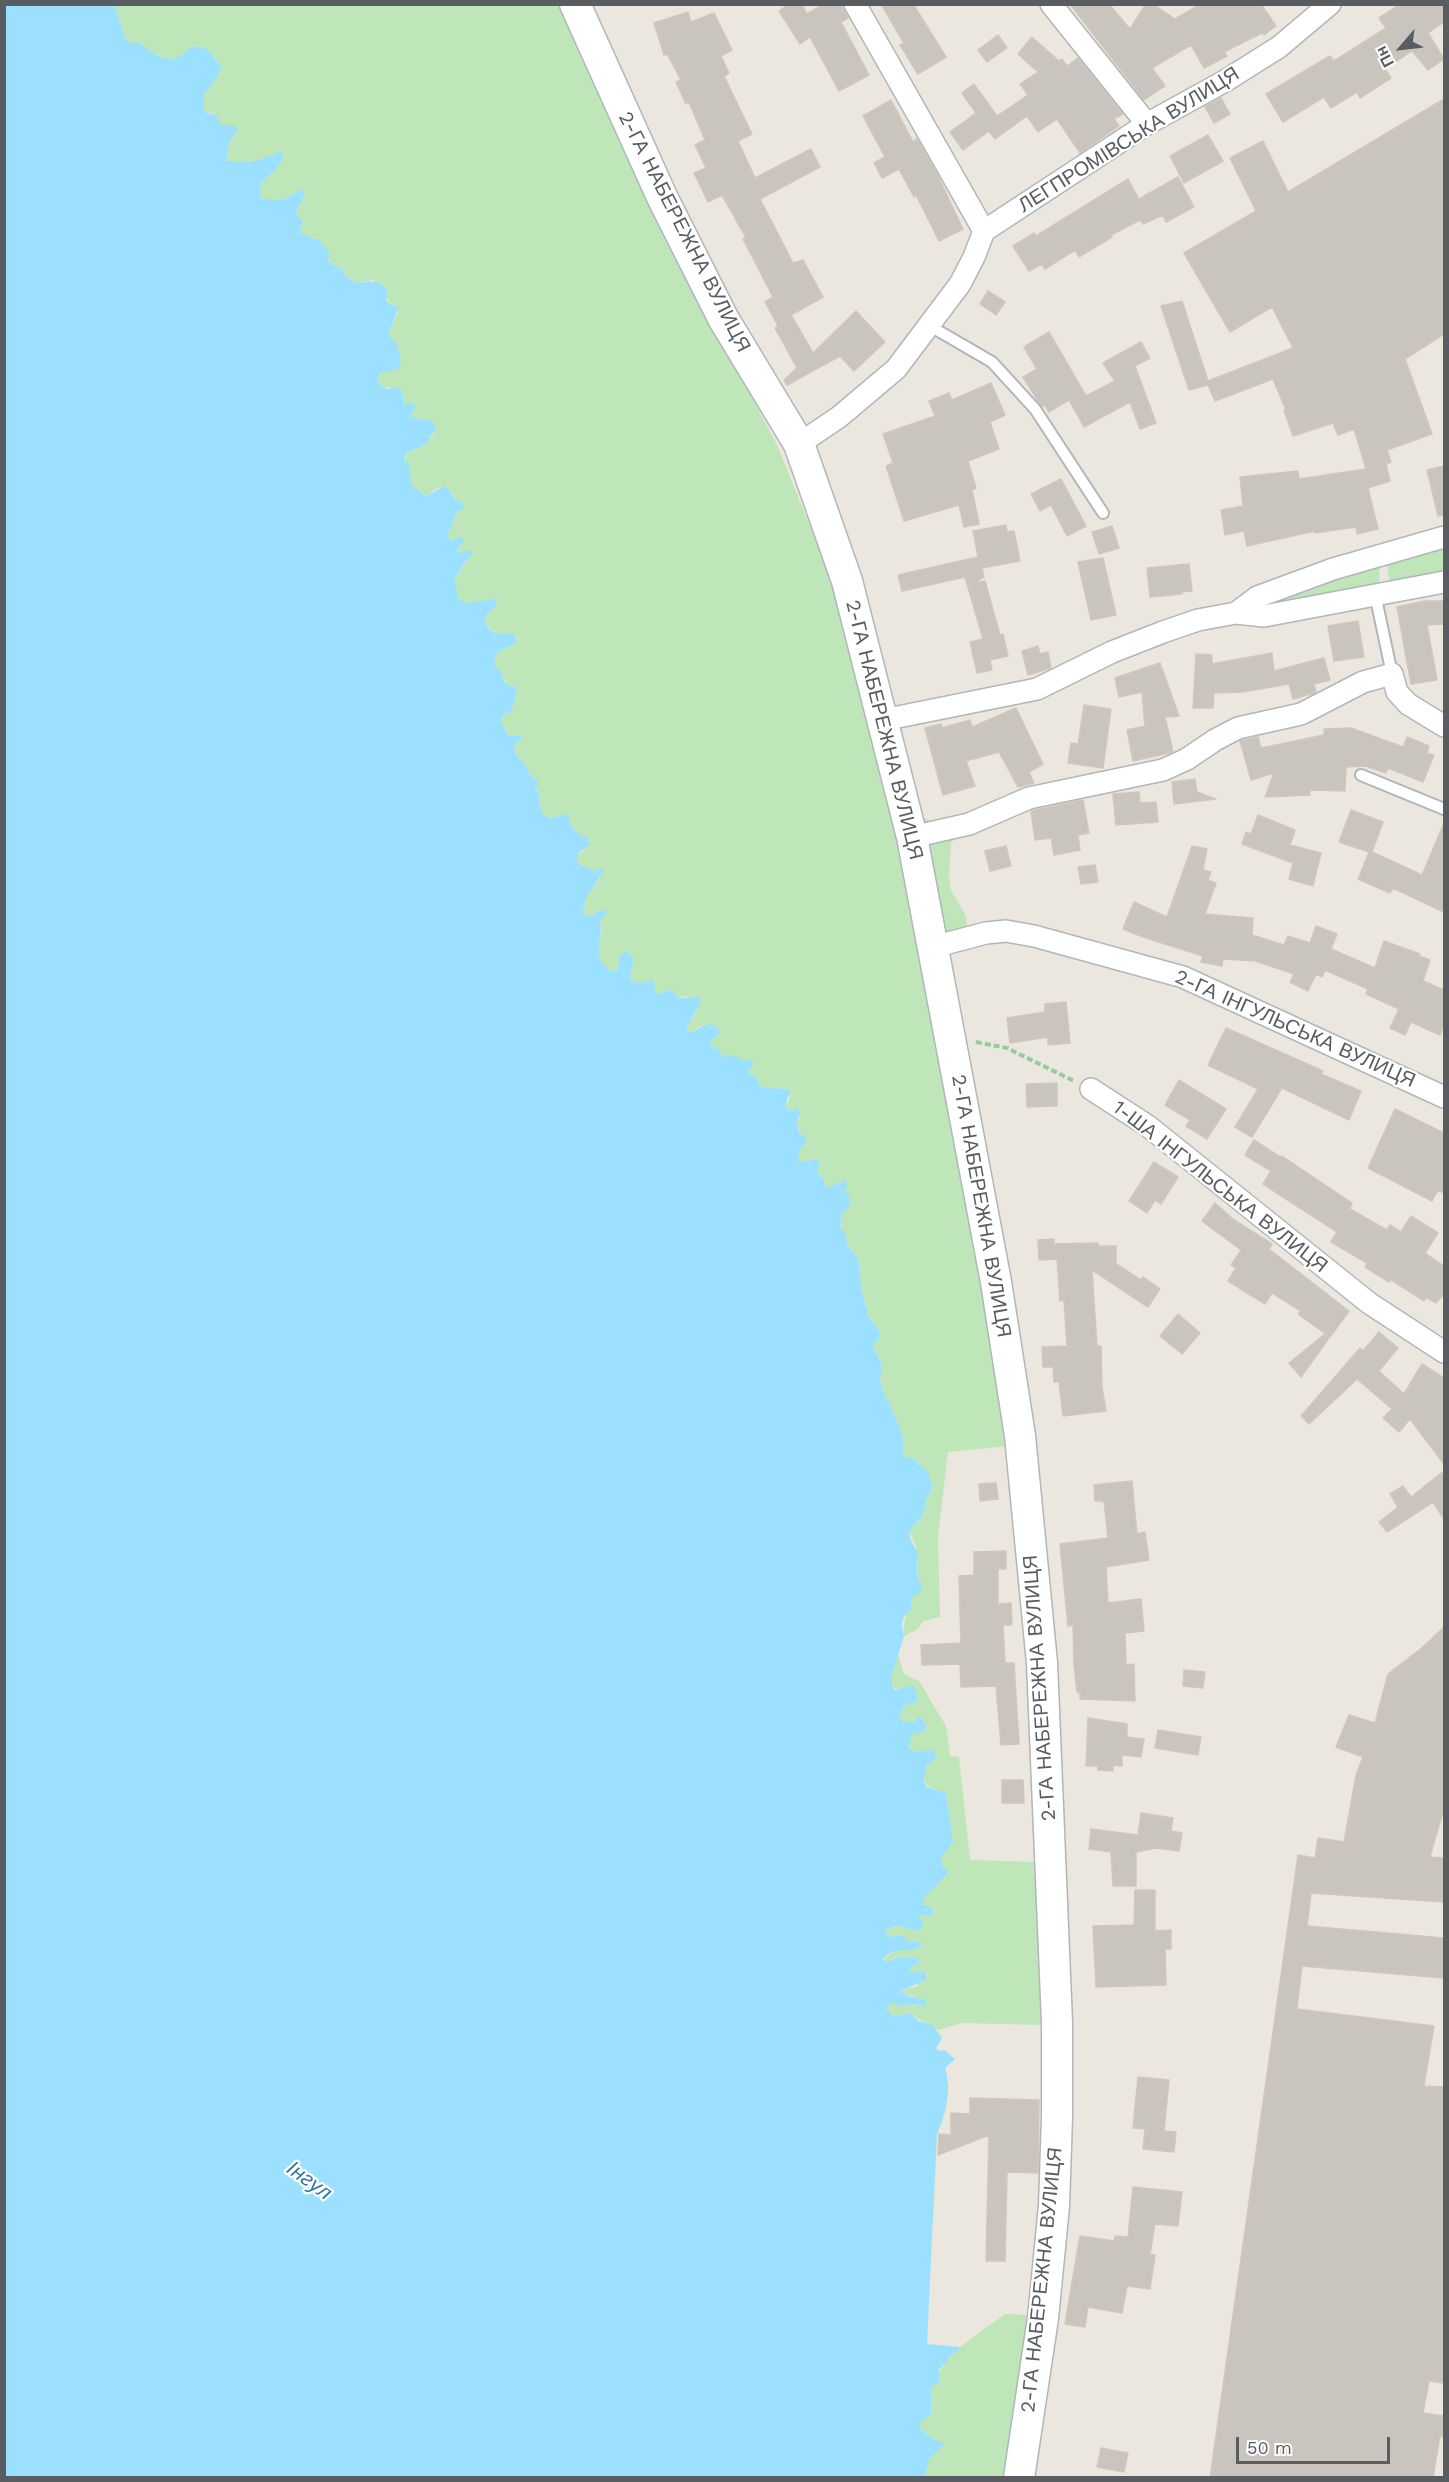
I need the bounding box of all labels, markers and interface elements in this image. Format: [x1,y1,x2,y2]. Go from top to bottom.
north arrow [1371,18,1431,78]
text: Пн [1371,43,1398,70]
street label: ЛЕГПРОМІВСЬКА ВУЛИЦЯ [1014,62,1244,218]
street label: 2-ГА НАБЕРЕЖНА ВУЛИЦЯ [613,108,755,356]
street label: 2-ГА НАБЕРЕЖНА ВУЛИЦЯ [840,598,928,862]
street label: 2-ГА ІНГУЛЬСЬКА ВУЛИЦЯ [1171,965,1419,1093]
street label: 2-ГА НАБЕРЕЖНА ВУЛИЦЯ [946,1073,1016,1339]
street label: 1-ША ІНГУЛЬСЬКА ВУЛИЦЯ [1108,1096,1332,1278]
street label: 2-ГА НАБЕРЕЖНА ВУЛИЦЯ [1019,1554,1061,1822]
street label: 2-ГА НАБЕРЕЖНА ВУЛИЦЯ [1016,2146,1068,2414]
water label: Інгул [281,2156,337,2206]
scale bar [1239,2425,1394,2463]
text: 50 m [1247,2437,1292,2458]

